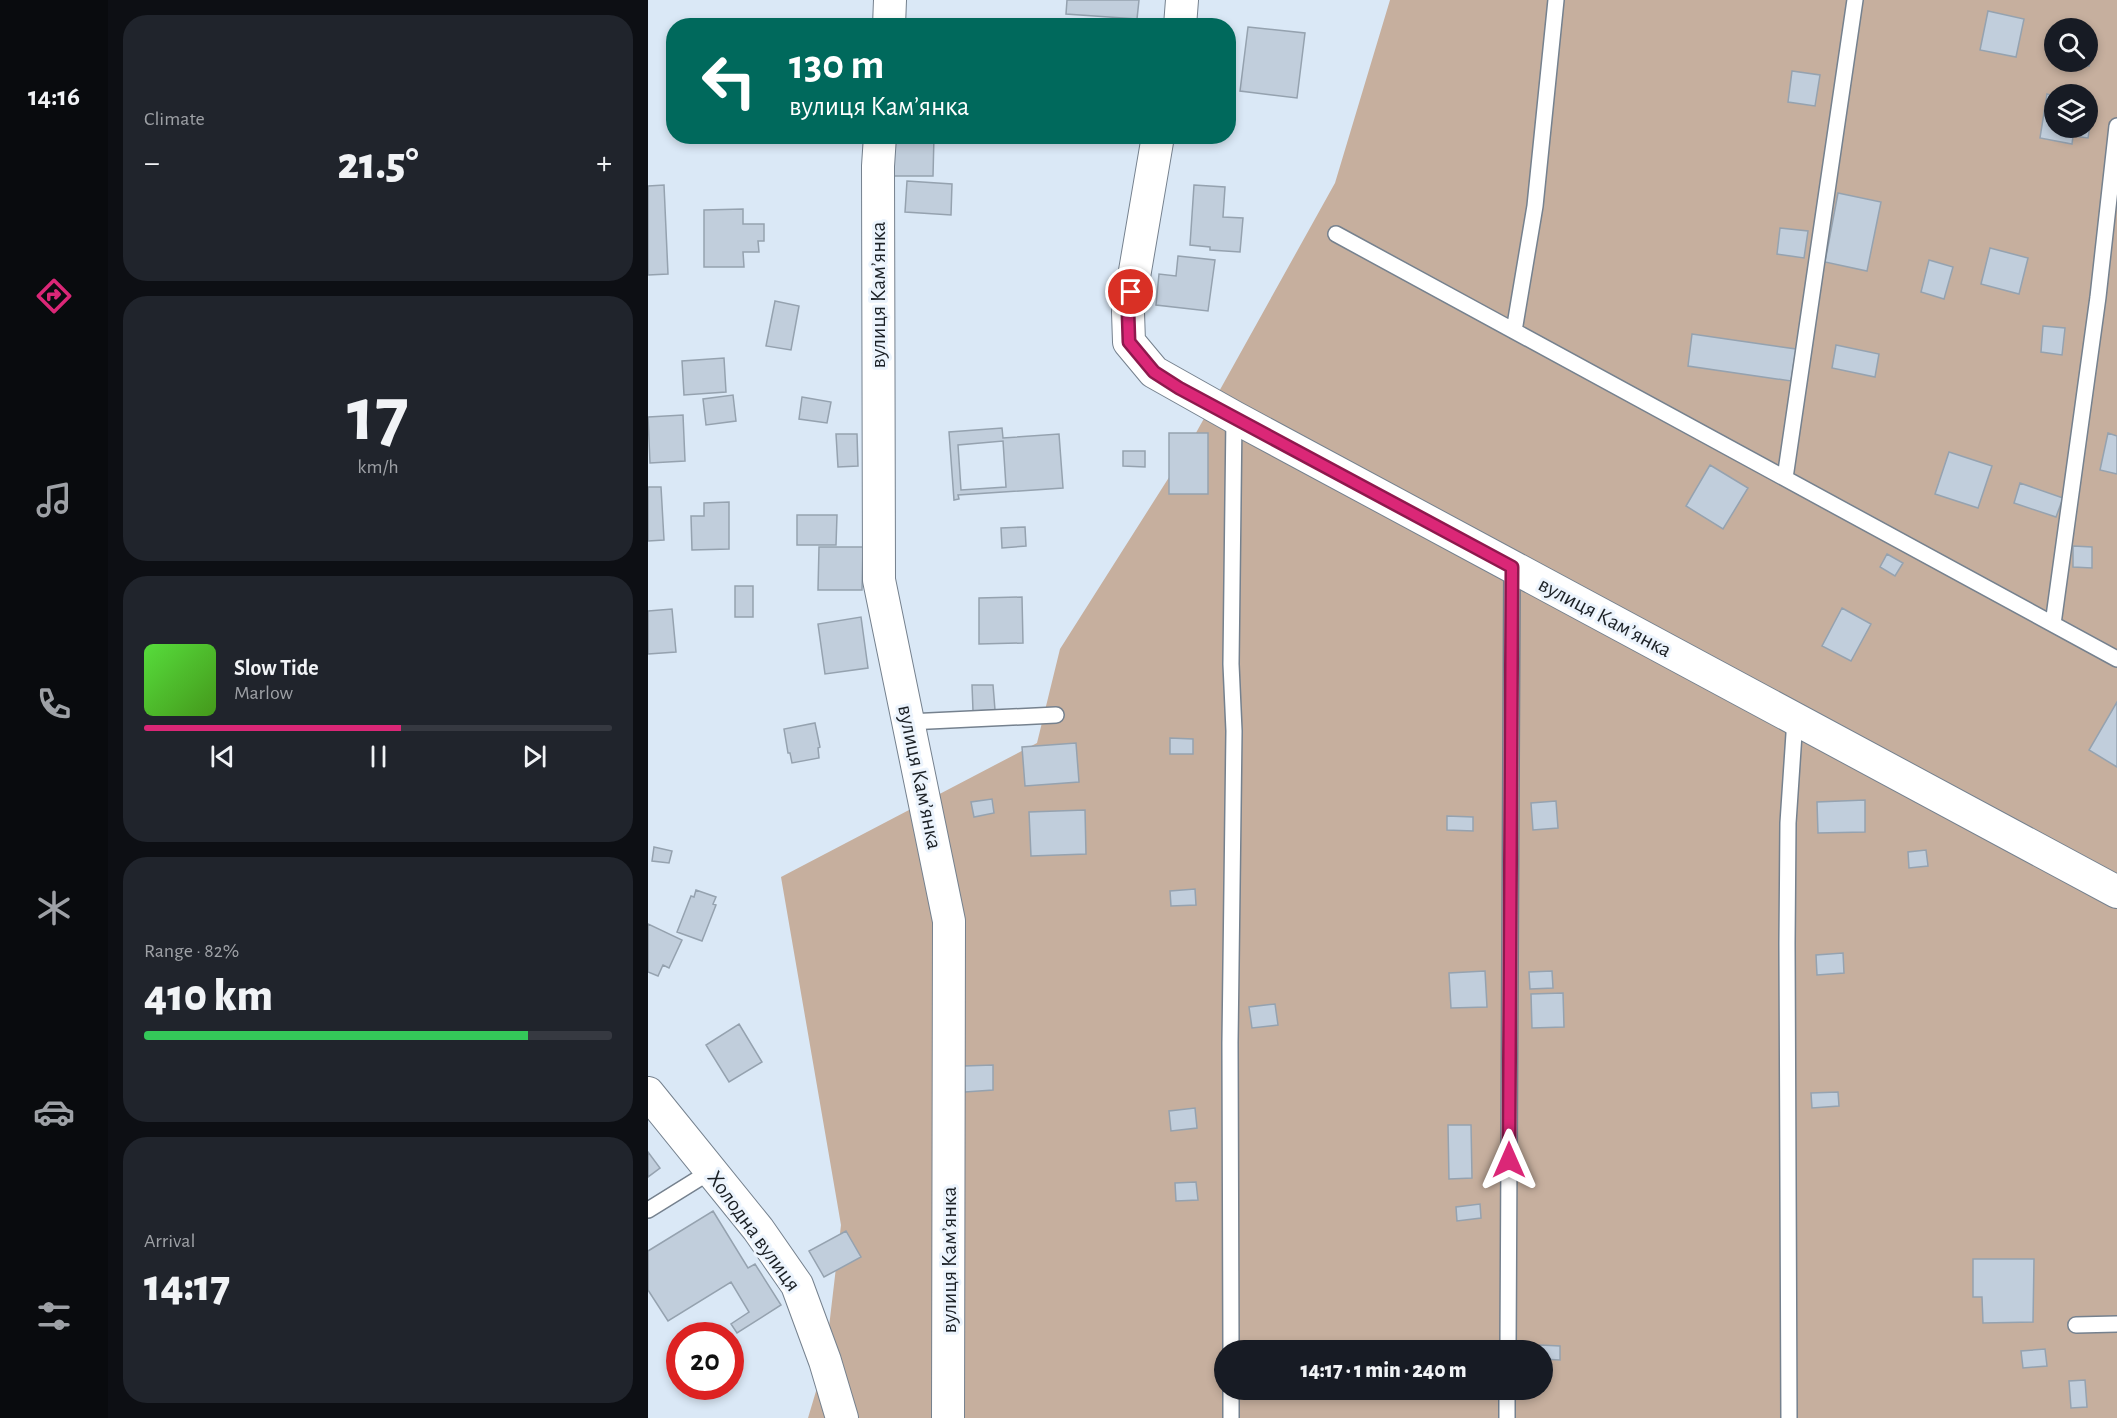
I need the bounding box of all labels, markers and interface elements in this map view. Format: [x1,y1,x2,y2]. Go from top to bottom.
map controls [2044,18,2098,138]
button: search [2044,18,2098,72]
icon: left [690,42,768,120]
text: 130 m [789,44,884,86]
text: 14:16 [28,83,80,110]
button: layers [2044,84,2098,138]
text: вулиця Камʼянка [789,93,969,120]
text: Climate [144,109,205,129]
text: 21.5° [337,142,419,187]
text: − [144,147,160,180]
text: + [596,147,612,180]
street label: вулиця Камʼянка [867,222,889,368]
pin [1105,266,1156,317]
icon: directions [33,275,75,317]
icon: arrive [1114,275,1147,308]
text: 17 [347,377,409,455]
text: km/h [357,457,399,477]
icon: music [33,479,75,521]
street label: вулиця Камʼянка [1535,573,1675,661]
text: Slow Tide [234,657,319,679]
icon: phone [33,683,75,725]
text: Marlow [234,683,293,703]
street label: вулиця Камʼянка [894,703,946,851]
icon: previous [206,740,239,773]
icon: pause [362,740,395,773]
icon: next [518,740,551,773]
icon: climate [33,887,75,929]
text: Range · 82% [144,941,239,961]
text: 410 km [144,974,273,1019]
icon: car [33,1091,75,1133]
position arrow [1477,1128,1541,1192]
street label: Холодна вулиця [703,1167,805,1295]
street label: вулиця Камʼянка [938,1187,960,1333]
text: Arrival [144,1231,195,1251]
text: 14:17 [144,1264,230,1309]
icon: filters [33,1295,75,1337]
speed limit sign: 20 [666,1322,744,1400]
text: 14:17 · 1 min · 240 m [1300,1359,1467,1381]

